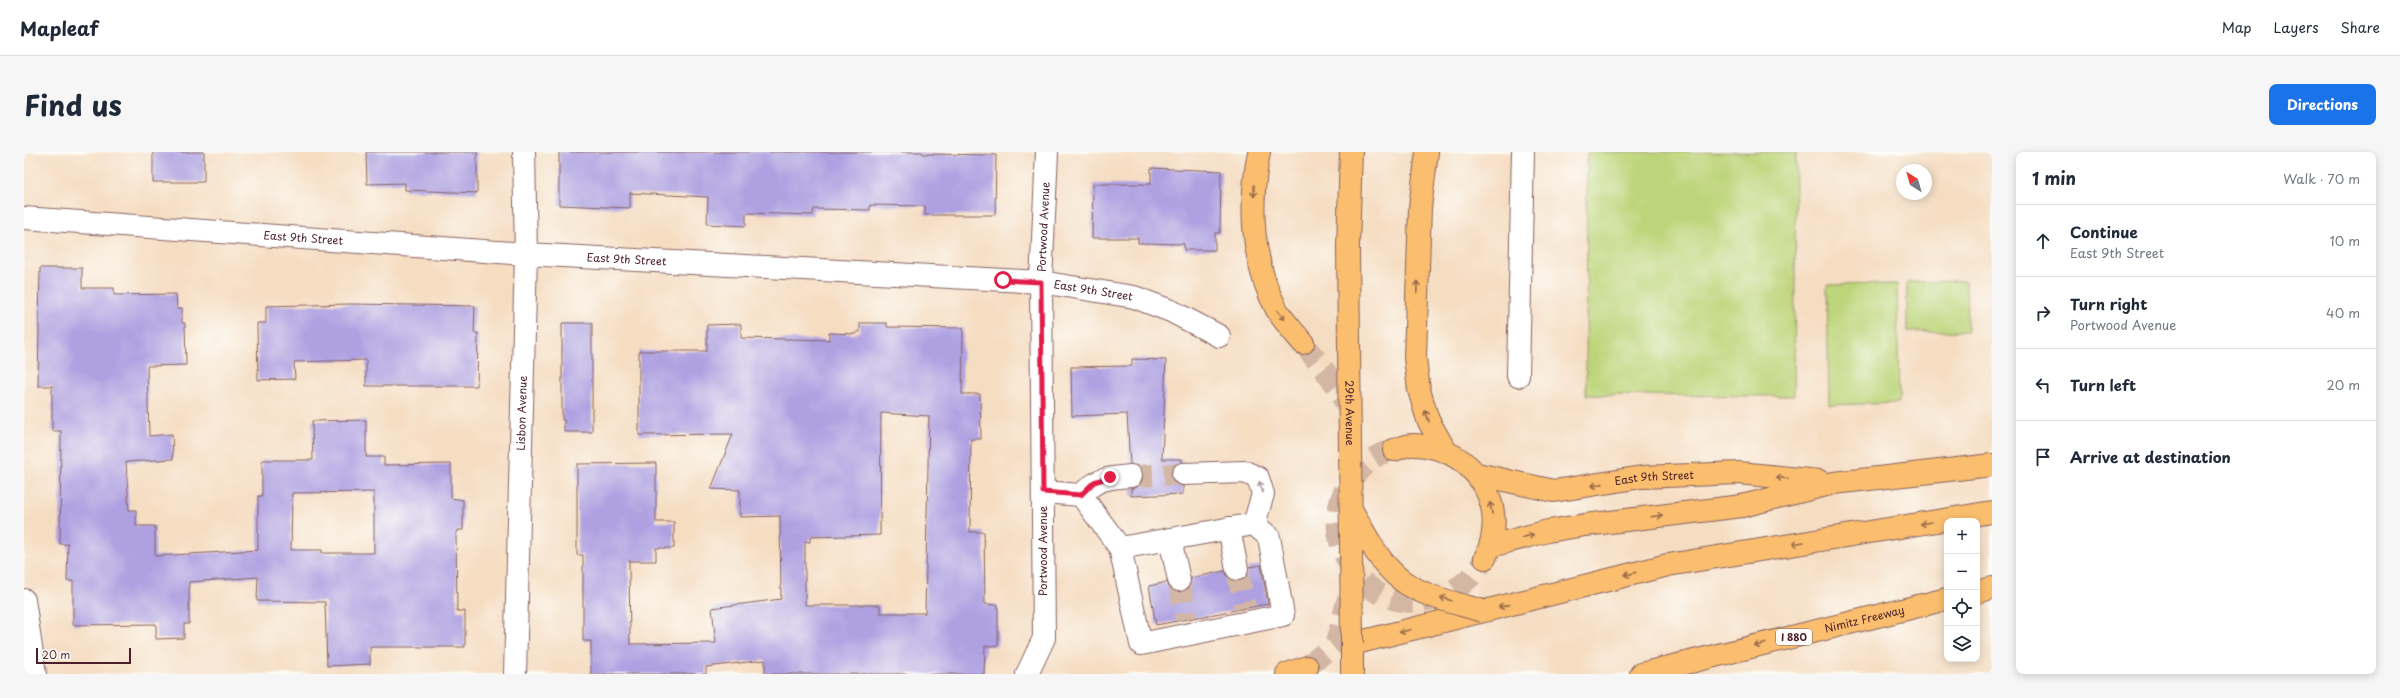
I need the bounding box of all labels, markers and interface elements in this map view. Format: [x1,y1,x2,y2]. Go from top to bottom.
text: Mapleaf [20,14,98,42]
text: Map [2222,17,2252,38]
text: Layers [2274,17,2319,38]
text: Share [2341,17,2380,38]
text: Find us [24,83,122,126]
button: Directions [2269,84,2376,125]
north arrow [1896,164,1932,200]
text: 1 min [2032,165,2076,191]
text: Walk · 70 m [2283,169,2360,188]
street label: Portwood Avenue [1032,181,1054,272]
one-way arrow [1250,184,1258,197]
text: Continue [2070,220,2138,243]
street label: East 9th Street [263,226,344,249]
icon: ahead [2032,230,2054,252]
text: 10 m [2330,231,2360,250]
text: East 9th Street [2070,243,2164,262]
street label: East 9th Street [586,248,667,270]
route start [994,271,1012,289]
street label: East 9th Street [1053,275,1135,305]
one-way arrow [1413,281,1421,294]
text: Turn right [2070,292,2147,315]
icon: right [2032,302,2054,324]
text: 40 m [2326,303,2360,322]
one-way arrow [1277,310,1286,321]
text: Portwood Avenue [2070,315,2176,334]
text: Turn left [2070,373,2136,396]
icon: left [2032,374,2054,396]
street label: Lisbon Avenue [512,375,531,451]
text: 20 m [2326,375,2360,394]
street label: 29th Avenue [1341,380,1359,446]
one-way arrow [1423,409,1430,422]
text: Arrive at destination [2070,445,2231,468]
icon: arrive [2032,446,2054,468]
street label: East 9th Street [1613,466,1695,489]
route end [1101,468,1119,486]
one-way arrow [1776,474,1789,481]
one-way arrow [1257,481,1264,494]
one-way arrow [1590,481,1603,489]
one-way arrow [1487,502,1495,515]
street label: Portwood Avenue [1034,506,1051,596]
one-way arrow [1650,512,1663,520]
map controls [1944,518,1980,662]
button: + [1944,518,1980,554]
one-way arrow [1920,519,1933,527]
one-way arrow [1522,532,1535,539]
one-way arrow [1791,540,1804,548]
button: − [1944,554,1980,590]
one-way arrow [1624,571,1637,578]
button: locate [1944,590,1980,626]
one-way arrow [1440,595,1453,602]
street label: Nimitz Freeway [1823,601,1906,637]
one-way arrow [1498,603,1511,610]
button: layers [1944,626,1980,662]
one-way arrow [1398,628,1411,635]
road number: I 880 [1776,629,1812,645]
one-way arrow [1753,642,1766,649]
scale bar [36,646,131,665]
text: 20 m [42,646,70,663]

